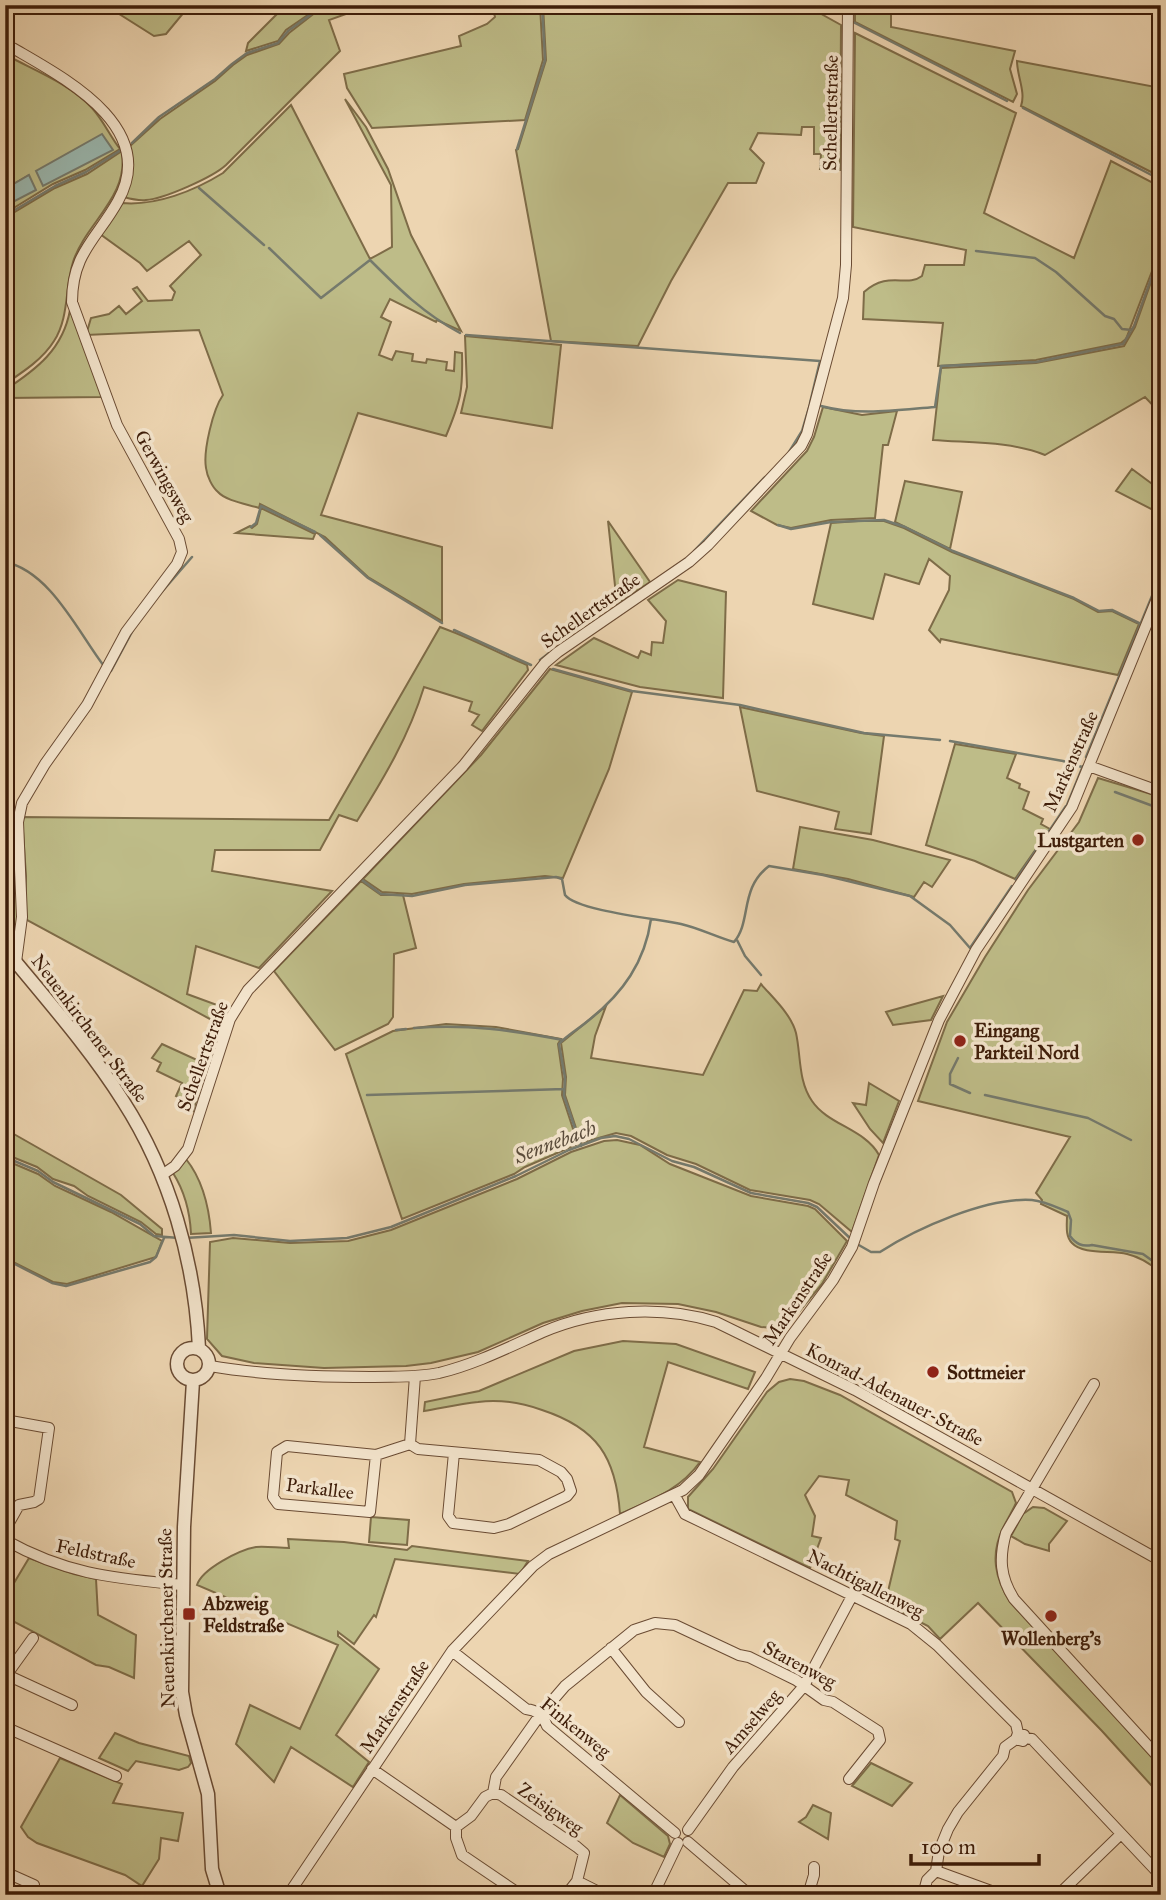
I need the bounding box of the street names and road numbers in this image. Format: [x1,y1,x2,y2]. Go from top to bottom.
street label: Schellertstraße [818,55,843,171]
street label: Gerwingsweg [129,426,199,527]
street label: Schellertstraße [536,568,644,653]
street label: Markenstraße [1038,707,1103,815]
street label: Neuenkirchener Straße [26,950,153,1107]
street label: Schellertstraße [172,998,233,1115]
street label: Markenstraße [758,1247,837,1349]
street label: Konrad-Adenauer-Straße [802,1338,988,1451]
street label: Parkallee [285,1473,355,1504]
street label: Neuenkirchener Straße [153,1528,180,1708]
street label: Feldstraße [54,1534,138,1573]
street label: Nachtigallenweg [803,1544,928,1624]
street label: Starenweg [759,1636,840,1694]
street label: Markenstraße [355,1655,434,1757]
street label: Amselweg [717,1684,786,1760]
street label: Finkenweg [535,1692,616,1764]
street label: Zeisigweg [513,1777,588,1840]

